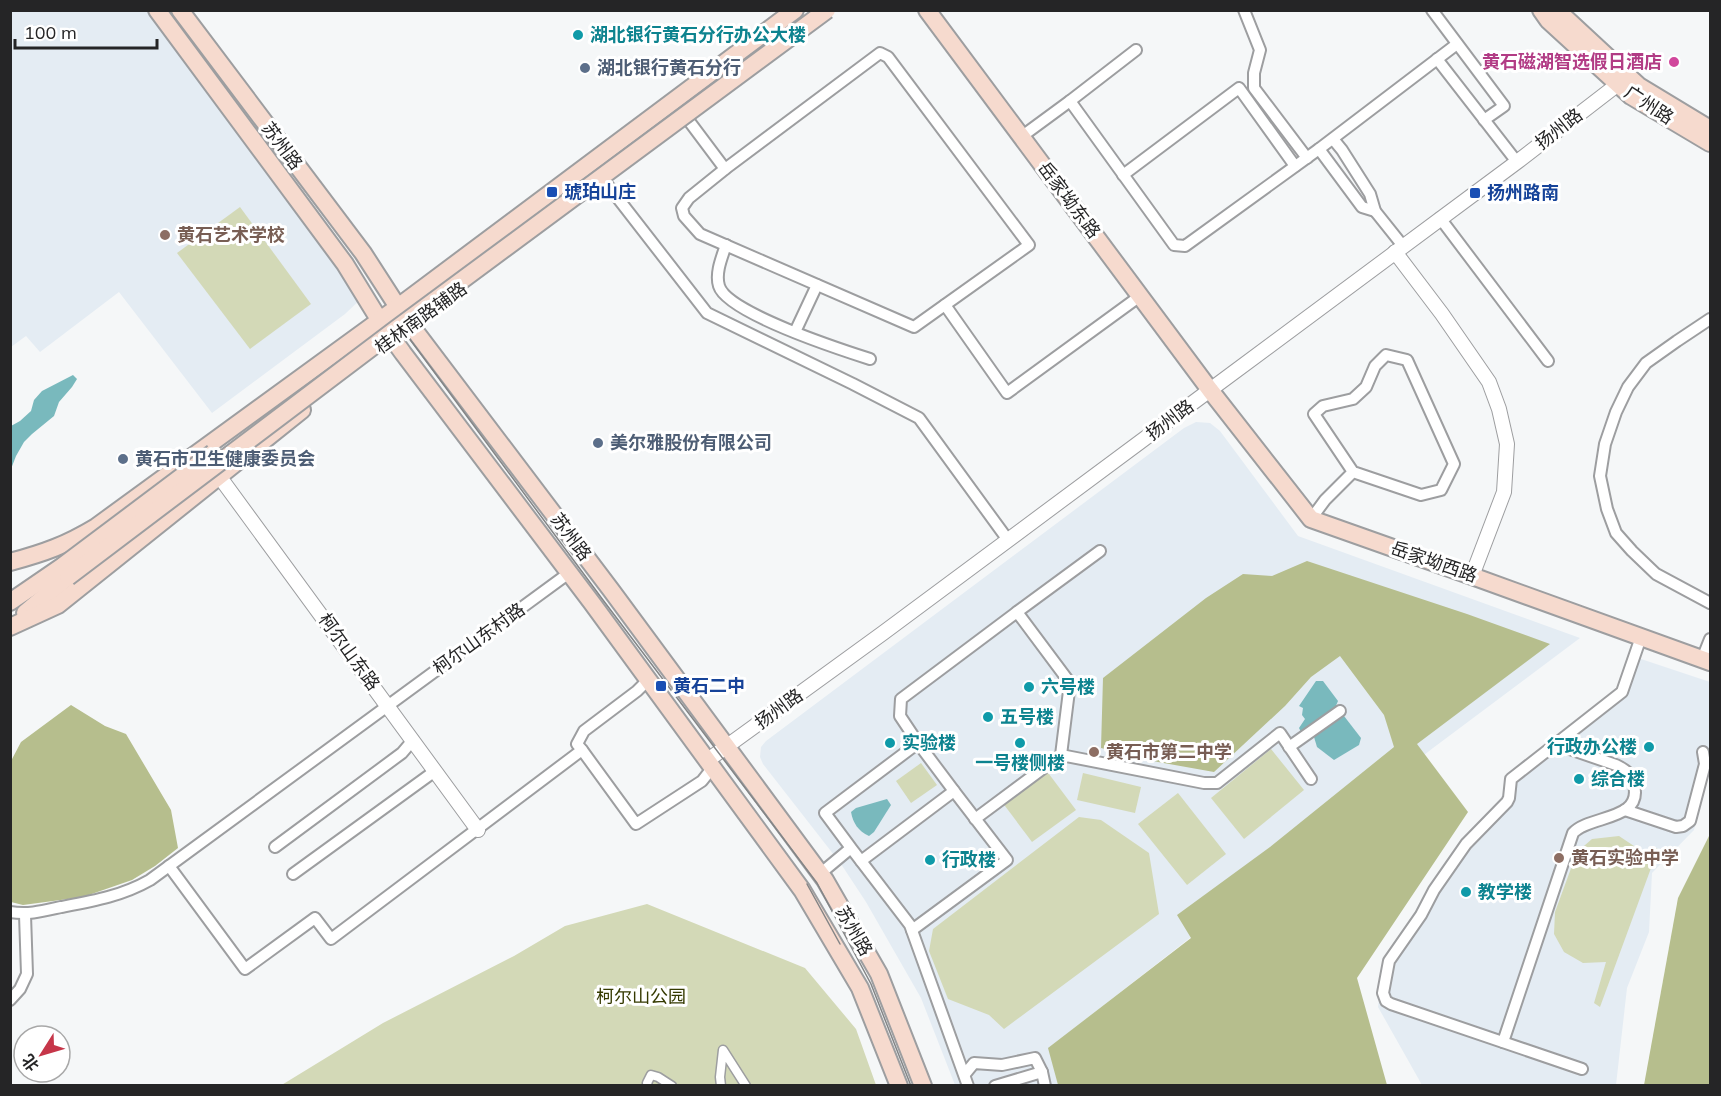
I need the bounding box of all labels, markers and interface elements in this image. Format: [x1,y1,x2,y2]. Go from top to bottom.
scale bar [15,12,158,50]
text: 100 m [24,21,77,44]
place label: 湖北银行黄石分行办公大楼 [590,23,806,46]
marker: 湖北银行黄石分行办公大楼 [571,28,585,42]
place label: 黄石磁湖智选假日酒店 [1482,50,1662,73]
marker: 黄石磁湖智选假日酒店 [1667,55,1681,69]
place label: 湖北银行黄石分行 [597,56,741,79]
marker: 湖北银行黄石分行 [578,61,592,75]
street label: 广州路 [1620,80,1678,129]
street label: 扬州路 [1530,103,1587,154]
street label: 苏州路 [257,117,308,174]
street label: 岳家坳东路 [1033,157,1106,243]
place label: 琥珀山庄 [564,180,636,203]
place label: 扬州路南 [1487,181,1559,204]
marker: 琥珀山庄 [545,185,559,199]
marker: 扬州路南 [1468,186,1482,200]
place label: 黄石艺术学校 [177,223,285,246]
marker: 黄石艺术学校 [158,228,172,242]
street label: 桂林南路辅路 [370,277,471,359]
street label: 扬州路 [1141,394,1198,445]
place label: 美尔雅股份有限公司 [610,431,772,454]
marker: 美尔雅股份有限公司 [591,436,605,450]
place label: 黄石市卫生健康委员会 [135,447,315,470]
marker: 黄石市卫生健康委员会 [116,452,130,466]
street label: 苏州路 [546,508,597,565]
street label: 岳家坳西路 [1388,536,1480,587]
street label: 柯尔山东村路 [428,598,529,680]
street label: 柯尔山东路 [314,609,385,695]
place label: 黄石二中 [673,674,745,697]
place label: 六号楼 [1041,675,1095,698]
marker: 黄石二中 [654,679,668,693]
marker: 六号楼 [1022,680,1036,694]
street label: 扬州路 [750,683,807,734]
place label: 五号楼 [1000,705,1054,728]
marker: 五号楼 [981,710,995,724]
place label: 实验楼 [902,731,956,754]
place label: 行政办公楼 [1547,735,1637,758]
marker: 实验楼 [883,736,897,750]
marker: 一号楼侧楼 [1013,736,1027,750]
place label: 黄石市第二中学 [1106,740,1232,763]
marker: 行政办公楼 [1642,740,1656,754]
marker: 黄石市第二中学 [1087,745,1101,759]
place label: 一号楼侧楼 [975,751,1065,774]
place label: 综合楼 [1591,767,1645,790]
marker: 综合楼 [1572,772,1586,786]
place label: 黄石实验中学 [1571,846,1679,869]
place label: 行政楼 [942,848,996,871]
marker: 黄石实验中学 [1552,851,1566,865]
marker: 行政楼 [923,853,937,867]
place label: 教学楼 [1478,880,1532,903]
marker: 教学楼 [1459,885,1473,899]
street label: 苏州路 [831,902,878,960]
park label: 柯尔山公园 [596,985,686,1008]
north arrow [12,1024,72,1084]
text: 北 [17,1051,43,1075]

